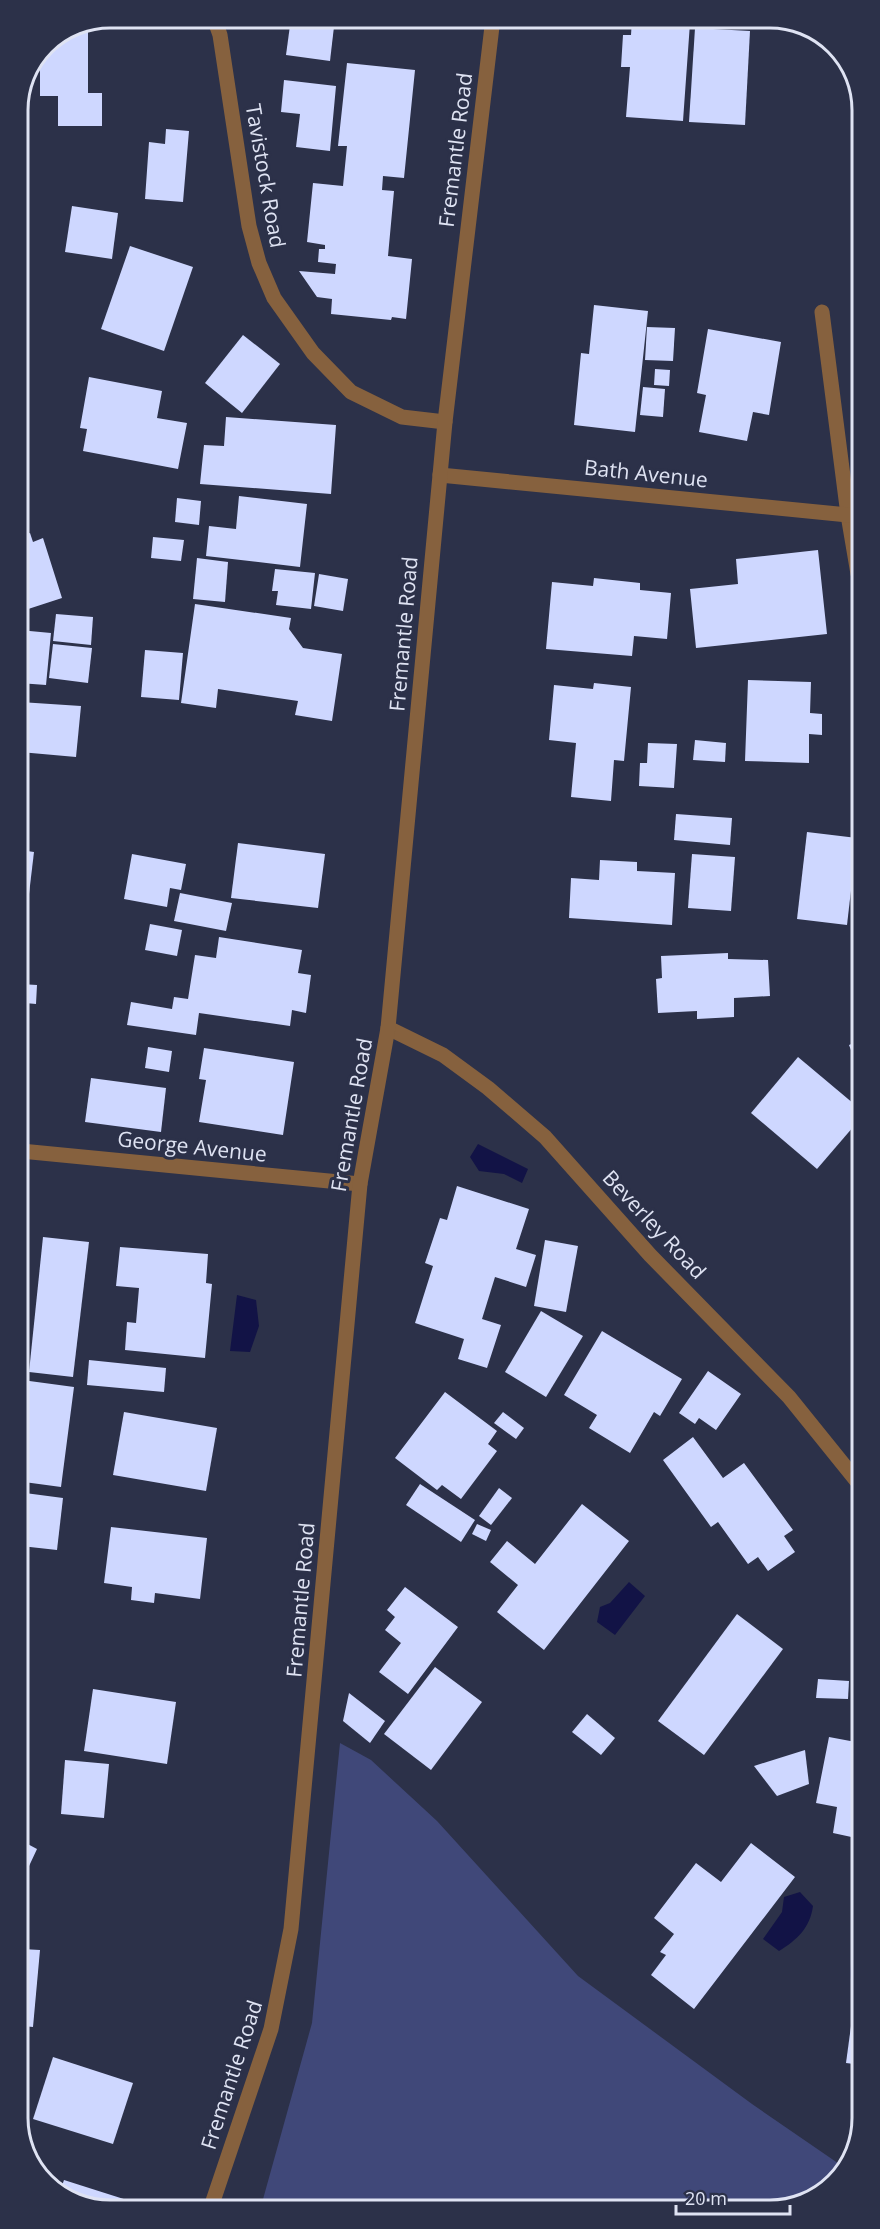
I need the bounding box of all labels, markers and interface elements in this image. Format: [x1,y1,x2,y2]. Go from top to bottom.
street label: Fremantle Road [432,71,478,229]
street label: Tavistock Road [240,102,292,250]
street label: Bath Avenue [583,453,709,493]
street label: Fremantle Road [382,555,424,713]
street label: Fremantle Road [324,1036,378,1194]
street label: George Avenue [116,1124,268,1168]
street label: Beverley Road [597,1164,713,1285]
street label: Fremantle Road [279,1521,321,1679]
street label: Fremantle Road [194,1996,268,2153]
scale bar [676,2178,790,2216]
text: 20 m [685,2186,727,2210]

